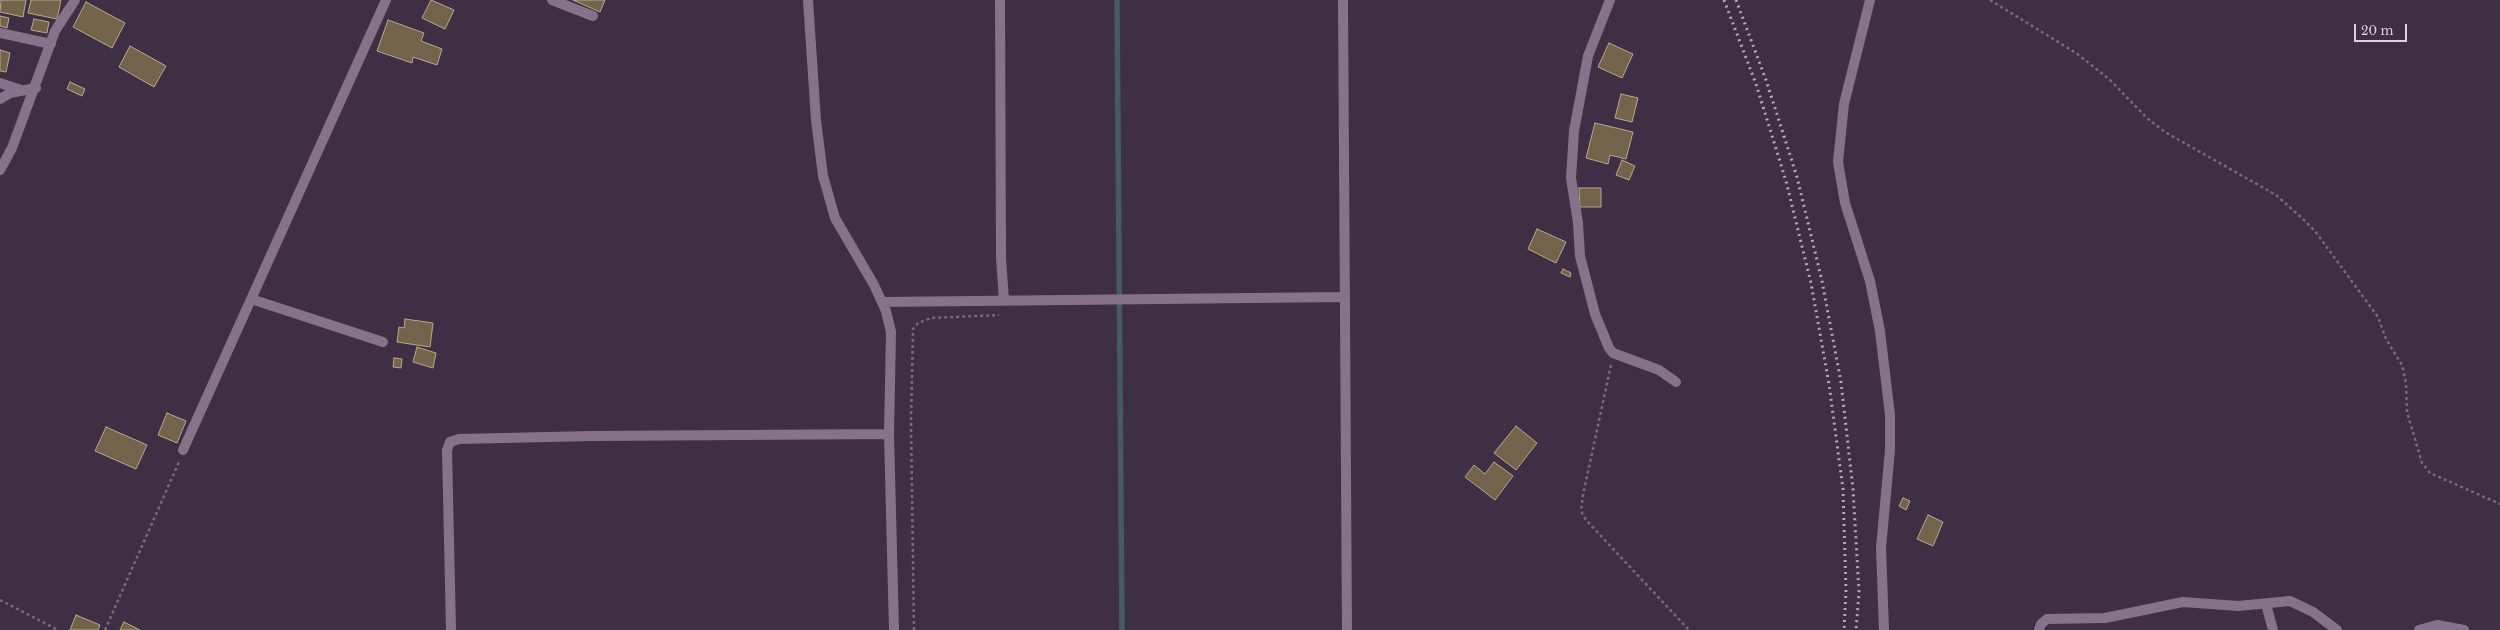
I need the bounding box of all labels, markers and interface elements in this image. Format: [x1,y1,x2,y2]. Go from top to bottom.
scale bar [2356,16,2409,42]
text: 20 m [2361,23,2393,38]

